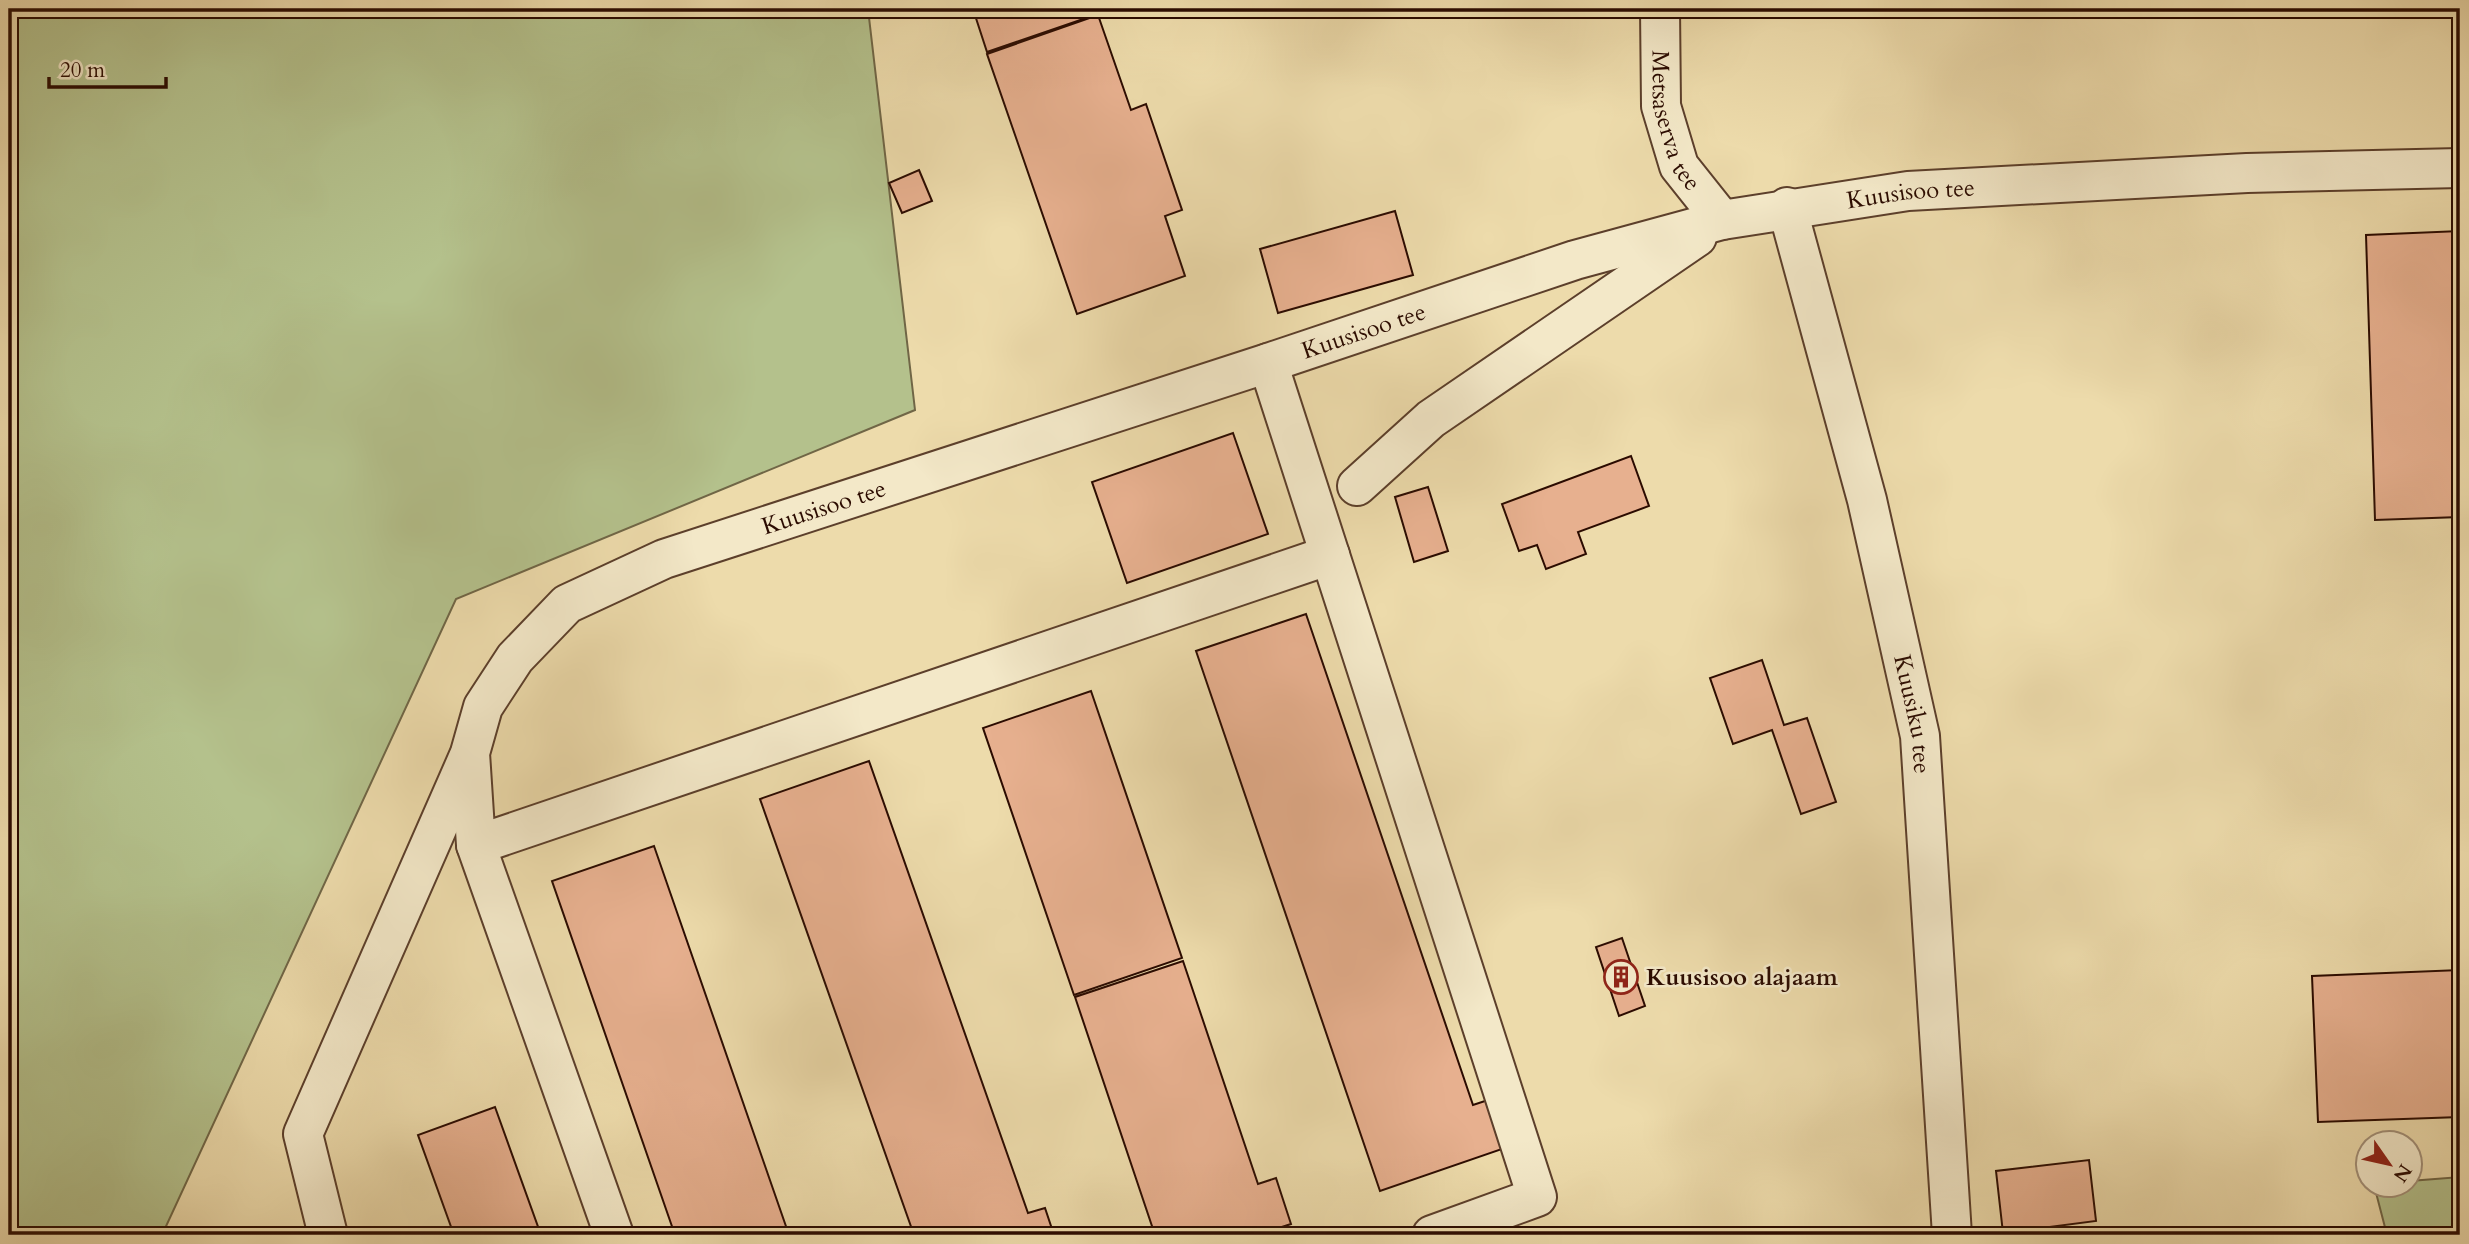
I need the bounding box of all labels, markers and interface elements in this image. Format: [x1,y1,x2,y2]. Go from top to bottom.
scale bar [49,46,166,90]
street label: Metsaserva tee [1644,50,1709,198]
text: 20 m [60,56,105,85]
street label: Kuusisoo tee [1844,171,1976,217]
street label: Kuusisoo tee [1297,295,1430,367]
street label: Kuusisoo tee [757,472,890,543]
street label: Kuusiku tee [1886,651,1939,775]
building icon: Kuusisoo alajaam [1602,958,1640,996]
place label: Kuusisoo alajaam [1646,961,1839,994]
north arrow [2354,1128,2424,1198]
text: N [2387,1159,2418,1187]

